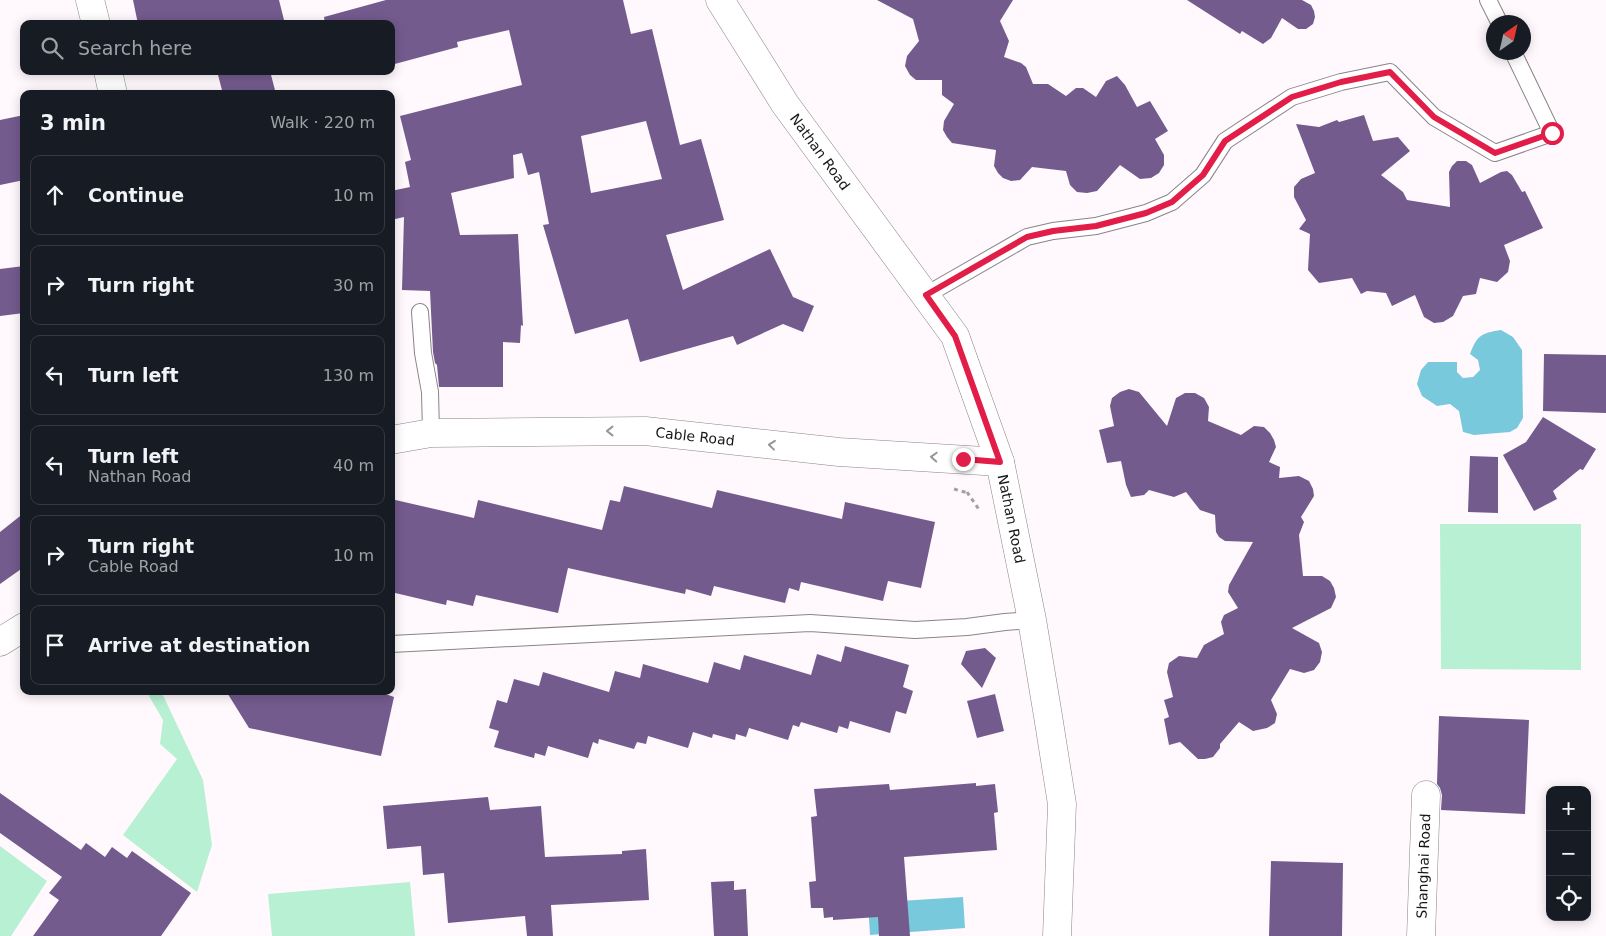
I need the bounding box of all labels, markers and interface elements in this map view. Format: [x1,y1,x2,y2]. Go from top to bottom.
north arrow [1486,15,1531,60]
search box [20,20,395,75]
icon: search [38,34,66,62]
text: Search here [78,37,192,59]
text: 3 min [40,111,106,135]
street label: Nathan Road [787,111,853,193]
text: Walk · 220 m [270,113,375,132]
route start [1541,122,1564,145]
icon: ahead [41,181,69,209]
text: Continue [88,184,184,206]
text: 10 m [333,186,374,205]
icon: right [41,271,69,299]
text: Turn right [88,274,194,296]
text: 30 m [333,276,374,295]
icon: left [41,361,69,389]
text: Turn left [88,364,179,386]
text: 130 m [323,366,374,385]
street label: Cable Road [655,424,735,449]
one-way arrow [606,426,614,436]
one-way arrow [767,439,775,450]
text: Turn left [88,445,179,467]
route end [952,448,975,471]
icon: left [41,451,69,479]
one-way arrow [929,452,937,463]
text: 40 m [333,456,374,475]
text: Nathan Road [88,467,191,486]
street label: Nathan Road [995,473,1028,565]
text: Turn right [88,535,194,557]
icon: right [41,541,69,569]
text: 10 m [333,546,374,565]
text: Cable Road [88,557,179,576]
icon: arrive [41,631,69,659]
text: Arrive at destination [88,634,310,656]
map controls [1546,786,1591,921]
button: + [1546,786,1591,831]
street label: Shanghai Road [1414,813,1433,919]
button: − [1546,831,1591,876]
button: locate [1546,876,1591,921]

